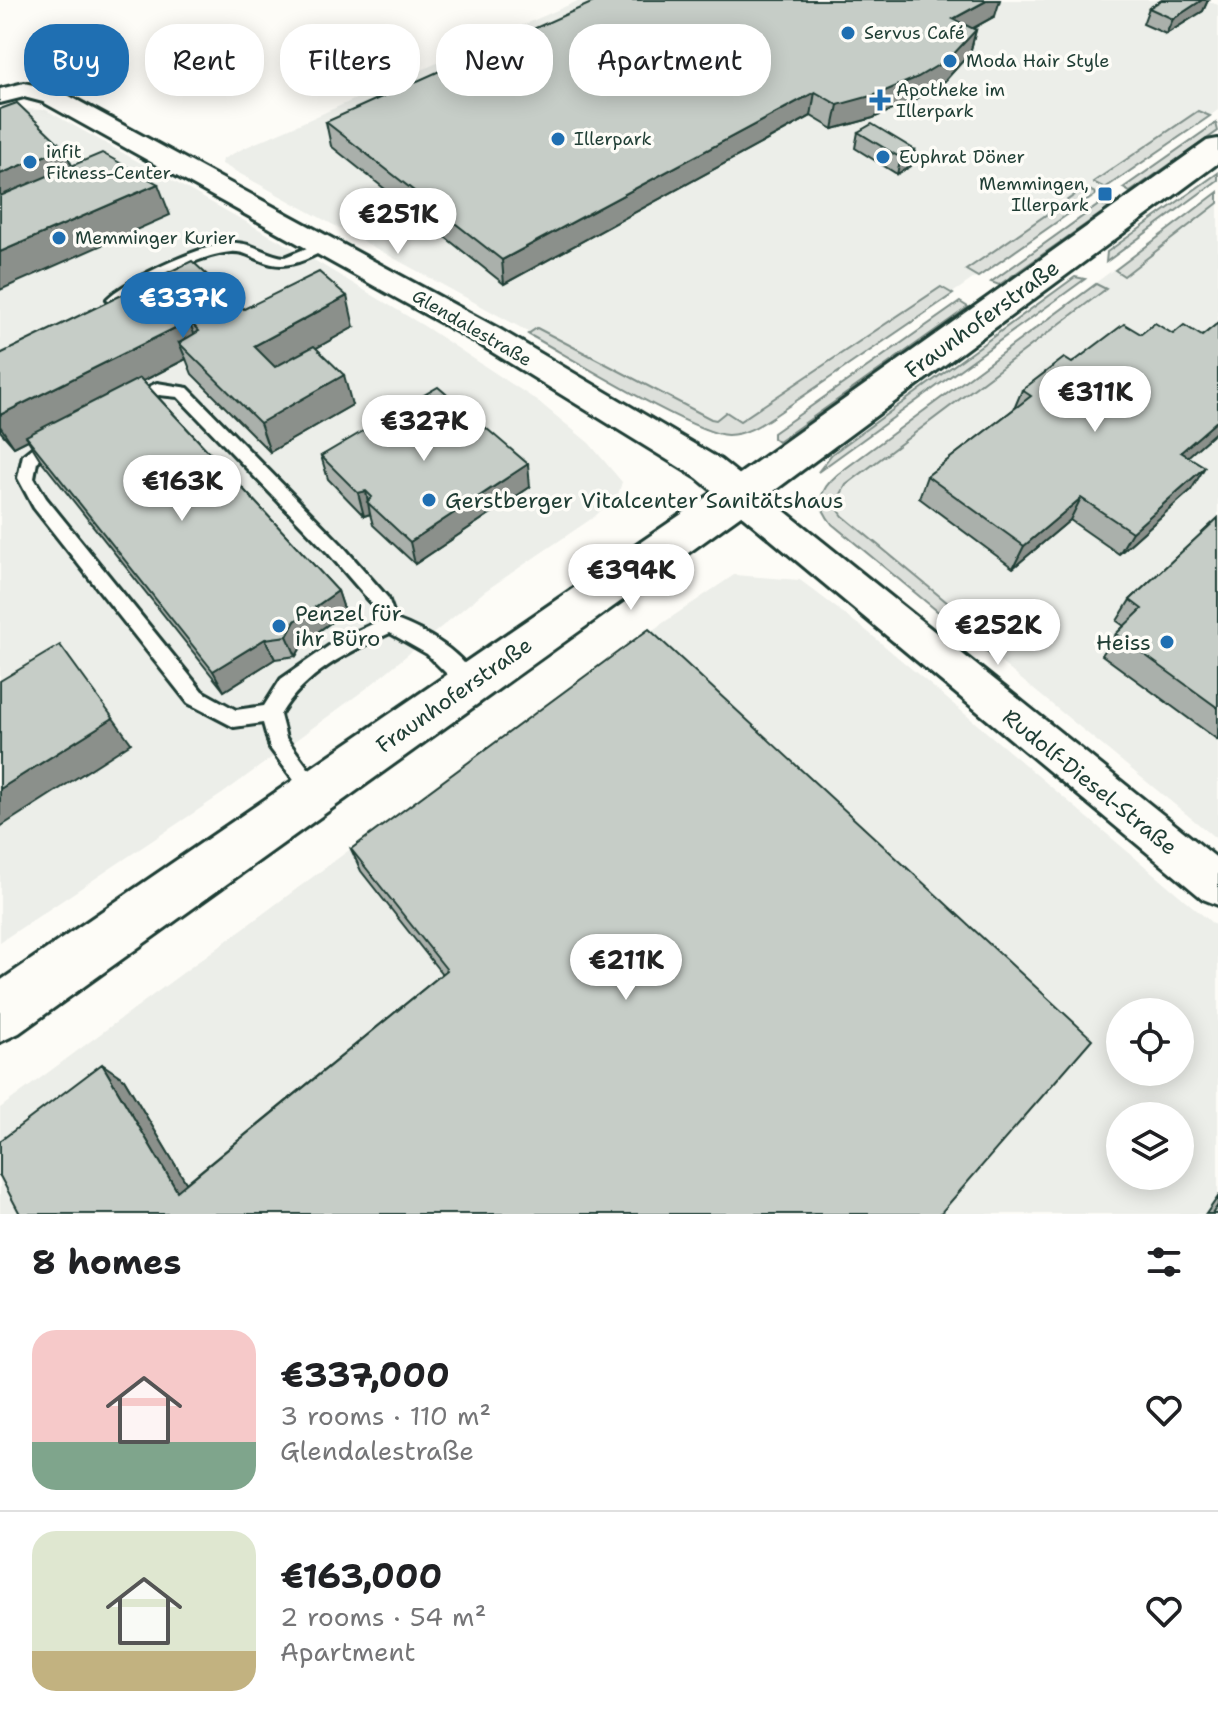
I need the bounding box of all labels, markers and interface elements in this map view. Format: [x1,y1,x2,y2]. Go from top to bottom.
place label: Servus Café [864,21,965,45]
chip: Buy [24,24,129,96]
chip: Rent [145,24,264,96]
chip: Filters [280,24,420,96]
chip: New [436,24,553,96]
chip: Apartment [569,24,771,96]
marker: Servus Café [839,24,857,42]
place label: Moda Hair Style [966,49,1110,73]
marker: Moda Hair Style [941,52,959,70]
place label: Apotheke im Illerpark [896,78,1005,123]
marker: Apotheke im Illerpark [871,91,889,109]
place label: Illerpark [574,127,652,151]
marker: Illerpark [549,130,567,148]
place label: infit Fitness-Center [46,140,171,185]
place label: Euphrat Döner [899,145,1025,169]
marker: Euphrat Döner [874,148,892,166]
marker: infit Fitness-Center [21,153,39,171]
place label: Memmingen, Illerpark [979,172,1089,217]
marker: Memmingen, Illerpark [1096,185,1114,203]
pin: €251K [342,188,454,256]
text: €251K [357,196,439,231]
place label: Memminger Kurier [75,226,236,250]
marker: Memminger Kurier [50,229,68,247]
street label: Fraunhoferstraße [899,253,1065,385]
pin: €337K [127,272,239,340]
text: €337K [139,280,227,315]
street label: Glendalestraße [408,284,536,372]
pin: €311K [1039,366,1151,434]
text: €311K [1057,374,1133,409]
pin: €327K [368,395,480,463]
text: €327K [380,403,468,438]
pin: €163K [126,455,238,523]
text: €163K [141,463,223,498]
place label: Gerstberger Vitalcenter Sanitätshaus [445,486,844,515]
marker: Gerstberger Vitalcenter Sanitätshaus [420,491,438,509]
pin: €394K [575,544,687,612]
text: €394K [586,552,676,587]
place label: Penzel für ihr Büro [295,599,402,653]
pin: €252K [942,599,1054,667]
text: €252K [954,607,1042,642]
marker: Penzel für ihr Büro [270,617,288,635]
place label: Heiss [1096,628,1151,657]
street label: Fraunhoferstraße [370,630,538,760]
marker: Heiss [1158,633,1176,651]
street label: Rudolf-Diesel-Straße [997,702,1183,862]
pin: €211K [570,934,682,1002]
text: €211K [588,942,664,977]
map controls [1106,998,1194,1190]
button: locate [1106,998,1194,1086]
button: layers [1106,1102,1194,1190]
text: 8 homes [32,1239,181,1285]
icon: filters [1142,1240,1186,1284]
text: €337,000 [280,1352,450,1398]
icon: home [96,1362,192,1458]
icon: heart [1142,1388,1186,1432]
text: 3 rooms · 110 m² [280,1398,491,1433]
text: Glendalestraße [280,1433,474,1468]
text: €163,000 [280,1553,442,1599]
icon: home [96,1563,192,1659]
icon: heart [1142,1589,1186,1633]
text: 2 rooms · 54 m² [280,1599,486,1634]
text: Apartment [280,1634,416,1669]

